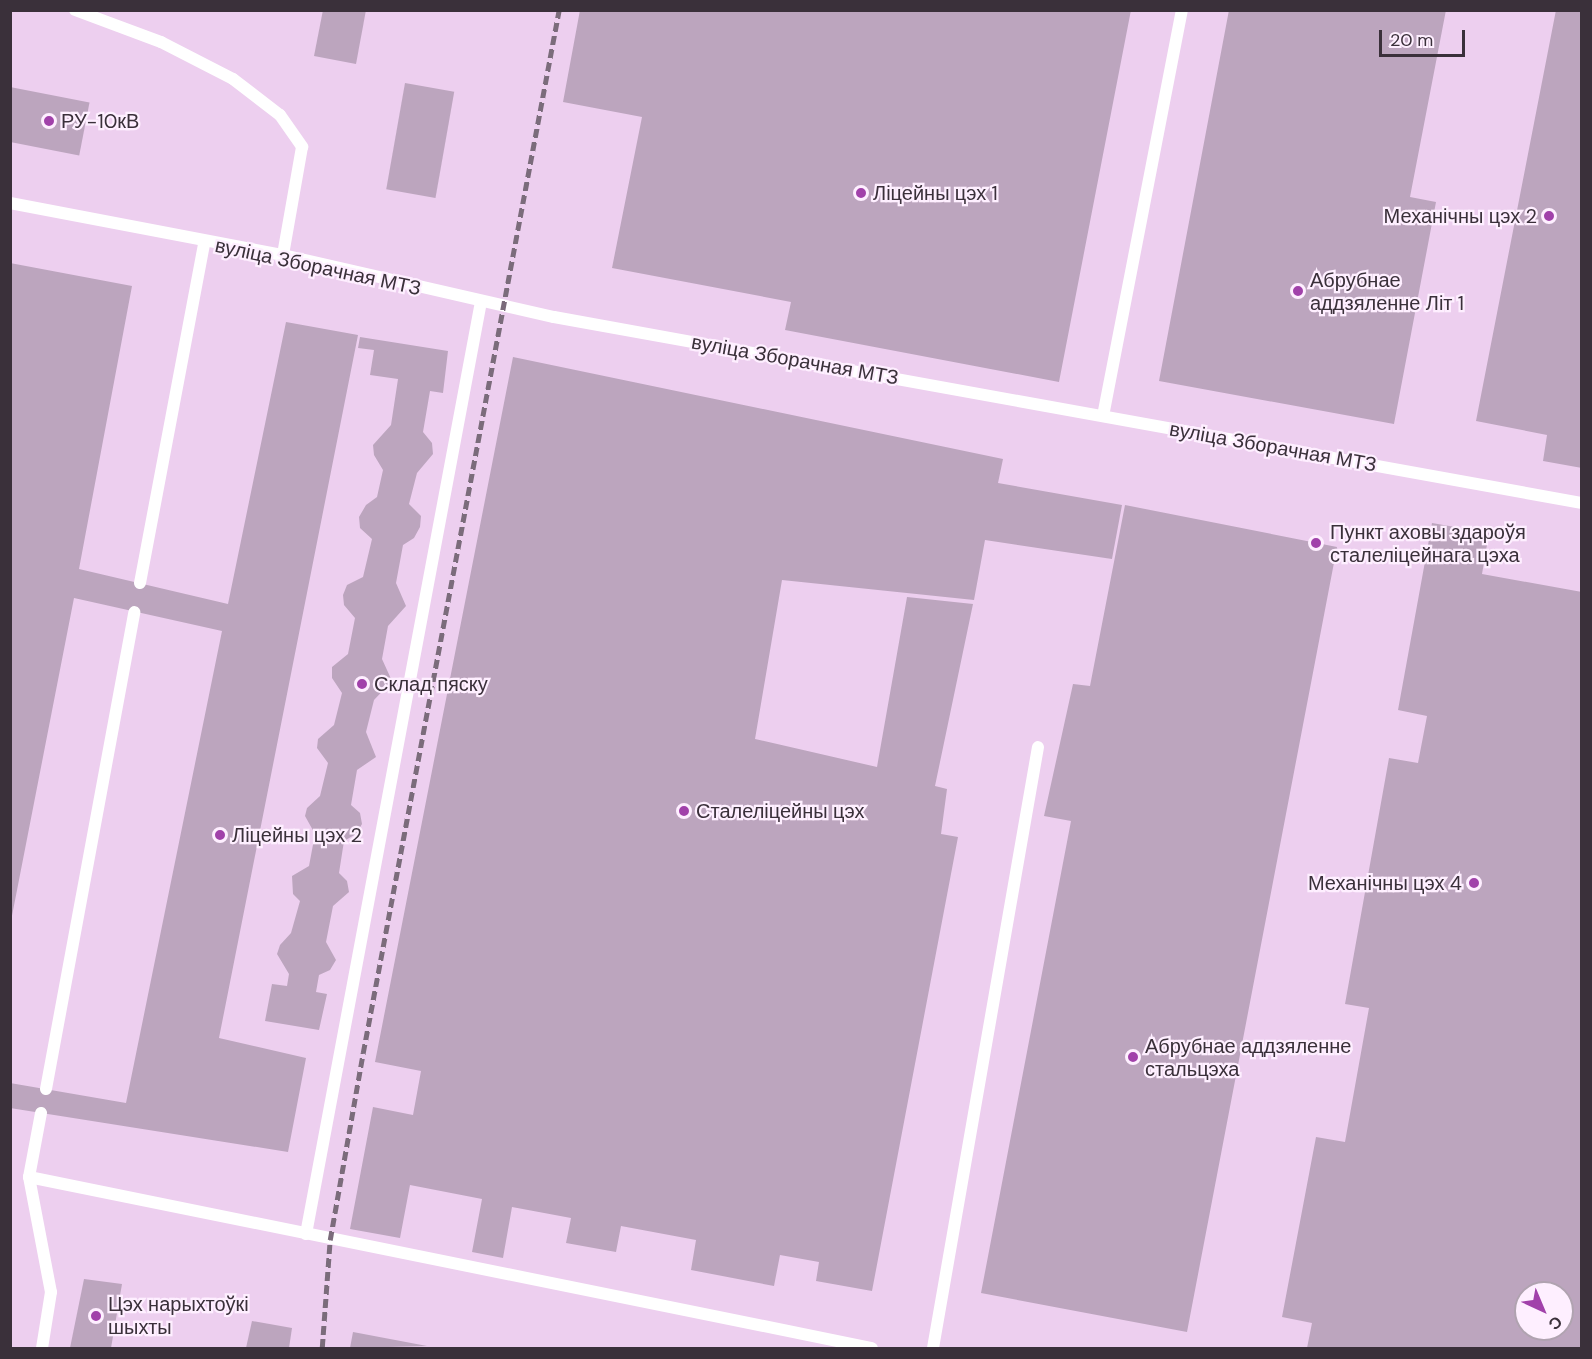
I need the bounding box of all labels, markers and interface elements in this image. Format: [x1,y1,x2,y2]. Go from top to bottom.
scale bar [1382,18,1468,56]
text: 20 m [1390,28,1433,52]
place label: РУ-10кВ [61,109,139,133]
marker: РУ-10кВ [42,114,56,128]
place label: Ліцейны цэх 1 [873,181,998,205]
marker: Ліцейны цэх 1 [854,186,868,200]
place label: Механічны цэх 2 [1384,204,1537,228]
marker: Механічны цэх 2 [1542,209,1556,223]
street label: вуліца Зборачная МТЗ [213,233,423,301]
place label: Абрубнае аддзяленне Літ 1 [1310,268,1464,315]
marker: Абрубнае аддзяленне Літ 1 [1291,284,1305,298]
street label: вуліца Зборачная МТЗ [690,330,900,390]
street label: вуліца Зборачная МТЗ [1168,417,1378,477]
place label: Пункт аховы здароўя сталеліцейнага цэха [1330,520,1526,567]
marker: Пункт аховы здароўя сталеліцейнага цэха [1307,534,1325,552]
place label: Склад пяску [374,672,488,696]
marker: Склад пяску [355,677,369,691]
place label: Сталеліцейны цэх [696,799,864,823]
marker: Сталеліцейны цэх [677,804,691,818]
place label: Ліцейны цэх 2 [232,823,362,847]
marker: Ліцейны цэх 2 [213,828,227,842]
place label: Механічны цэх 4 [1308,871,1462,895]
marker: Механічны цэх 4 [1467,876,1481,890]
place label: Абрубнае аддзяленне стальцэха [1145,1034,1351,1081]
marker: Абрубнае аддзяленне стальцэха [1126,1050,1140,1064]
north arrow [1514,1281,1574,1341]
place label: Цэх нарыхтоўкі шыхты [108,1292,249,1339]
marker: Цэх нарыхтоўкі шыхты [89,1309,103,1323]
text: С [1544,1311,1567,1334]

